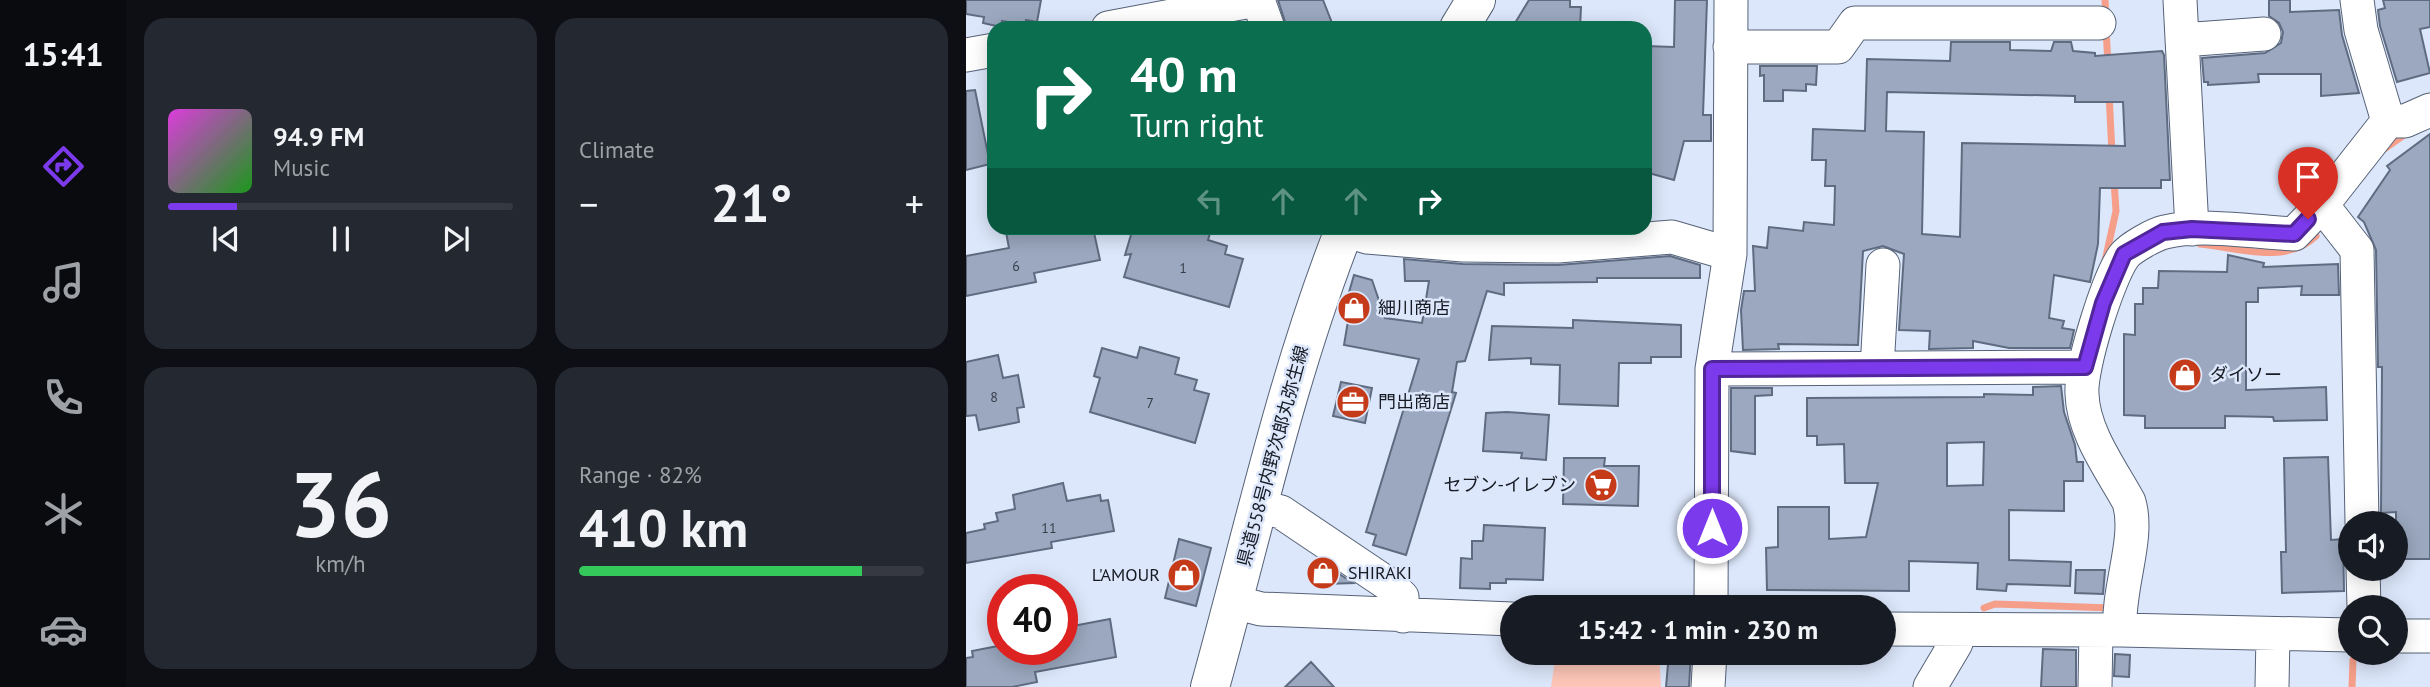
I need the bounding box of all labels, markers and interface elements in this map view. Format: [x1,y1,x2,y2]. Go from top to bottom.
text: 15:41 [22,33,104,75]
text: 40 m [1130,42,1237,106]
icon: right [1015,49,1106,140]
text: Turn right [1130,104,1264,146]
text: 94.9 FM [273,120,364,153]
text: Climate [579,135,654,164]
icon: directions [39,142,88,191]
pin [2278,147,2338,219]
text: Music [273,153,330,182]
icon: arrive [2289,158,2327,196]
text: 21° [711,169,792,236]
text: − [579,179,598,228]
text: + [905,179,924,228]
icon: left [1191,182,1229,220]
icon: ahead [1264,182,1302,220]
icon: ahead [1337,182,1375,220]
icon: right [1410,182,1448,220]
icon: previous [207,220,245,258]
icon: pause [322,220,360,258]
icon: next [437,220,475,258]
house number: 6 [1012,257,1020,275]
icon: music [39,258,88,307]
house number: 1 [1179,259,1187,277]
shop icon: 細川商店 [1335,289,1373,327]
place label: 細川商店 [1378,296,1450,319]
street label: 県道558号内野次郎丸弥生線 [1232,343,1313,569]
shop icon: ダイソー [2166,356,2204,394]
place label: ダイソー [2210,363,2282,386]
icon: phone [39,373,88,422]
office icon: 門出商店 [1334,383,1372,421]
house number: 8 [990,388,998,406]
place label: 門出商店 [1378,390,1450,413]
house number: 7 [1146,394,1154,412]
text: 36 [289,444,392,562]
text: Range · 82% [579,460,702,489]
supermarket icon: セブン-イレブン [1582,466,1620,504]
place label: セブン-イレブン [1444,473,1576,496]
icon: climate [39,489,88,538]
position arrow [1675,491,1749,565]
text: 410 km [579,494,748,561]
map controls [2338,511,2408,665]
button: sound [2338,511,2408,581]
house number: 11 [1041,519,1057,537]
text: km/h [315,549,366,578]
shop icon: SHIRAKI [1304,554,1342,592]
shop icon: L'AMOUR [1165,556,1203,594]
place label: SHIRAKI [1348,561,1412,584]
place label: L'AMOUR [1092,563,1160,586]
speed limit sign: 40 [987,574,1078,665]
button: search [2338,595,2408,665]
icon: car [39,605,88,654]
text: 15:42 · 1 min · 230 m [1578,613,1818,646]

